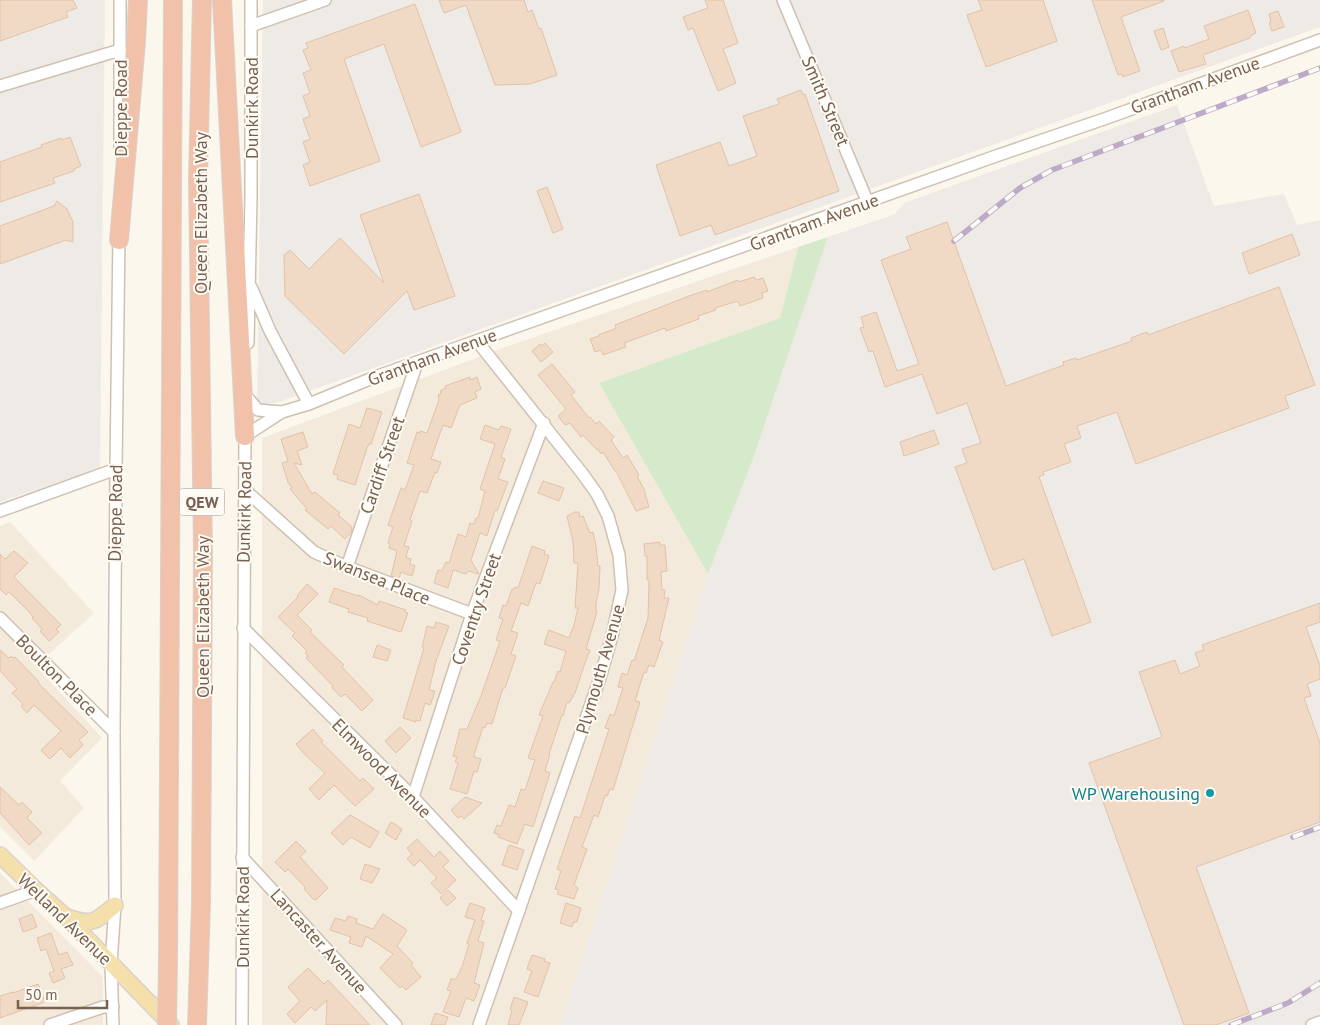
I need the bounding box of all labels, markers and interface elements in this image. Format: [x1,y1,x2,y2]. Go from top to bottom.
street label: Grantham Avenue [1127,51,1263,119]
street label: Smith Street [797,52,855,150]
street label: Dunkirk Road [240,57,263,159]
street label: Dieppe Road [109,59,132,157]
street label: Queen Elizabeth Way [189,131,212,294]
street label: Grantham Avenue [746,188,882,256]
street label: Grantham Avenue [364,323,500,391]
street label: Cardiff Street [355,413,409,517]
street label: Dunkirk Road [232,461,256,563]
street label: Dieppe Road [103,464,127,562]
road number: QEW [180,488,224,516]
street label: Queen Elizabeth Way [191,535,214,698]
street label: Swansea Place [320,546,434,610]
street label: Coventry Street [446,550,506,668]
street label: Plymouth Avenue [570,601,630,737]
street label: Boulton Place [11,629,103,721]
street label: Elmwood Avenue [327,713,437,823]
place label: WP Warehousing [1072,782,1200,805]
marker: WP Warehousing [1204,787,1216,799]
street label: Dunkirk Road [231,866,254,968]
street label: Welland Avenue [13,868,117,970]
street label: Lancaster Avenue [266,884,372,998]
scale bar [18,978,106,1010]
text: 50 m [25,985,58,1004]

